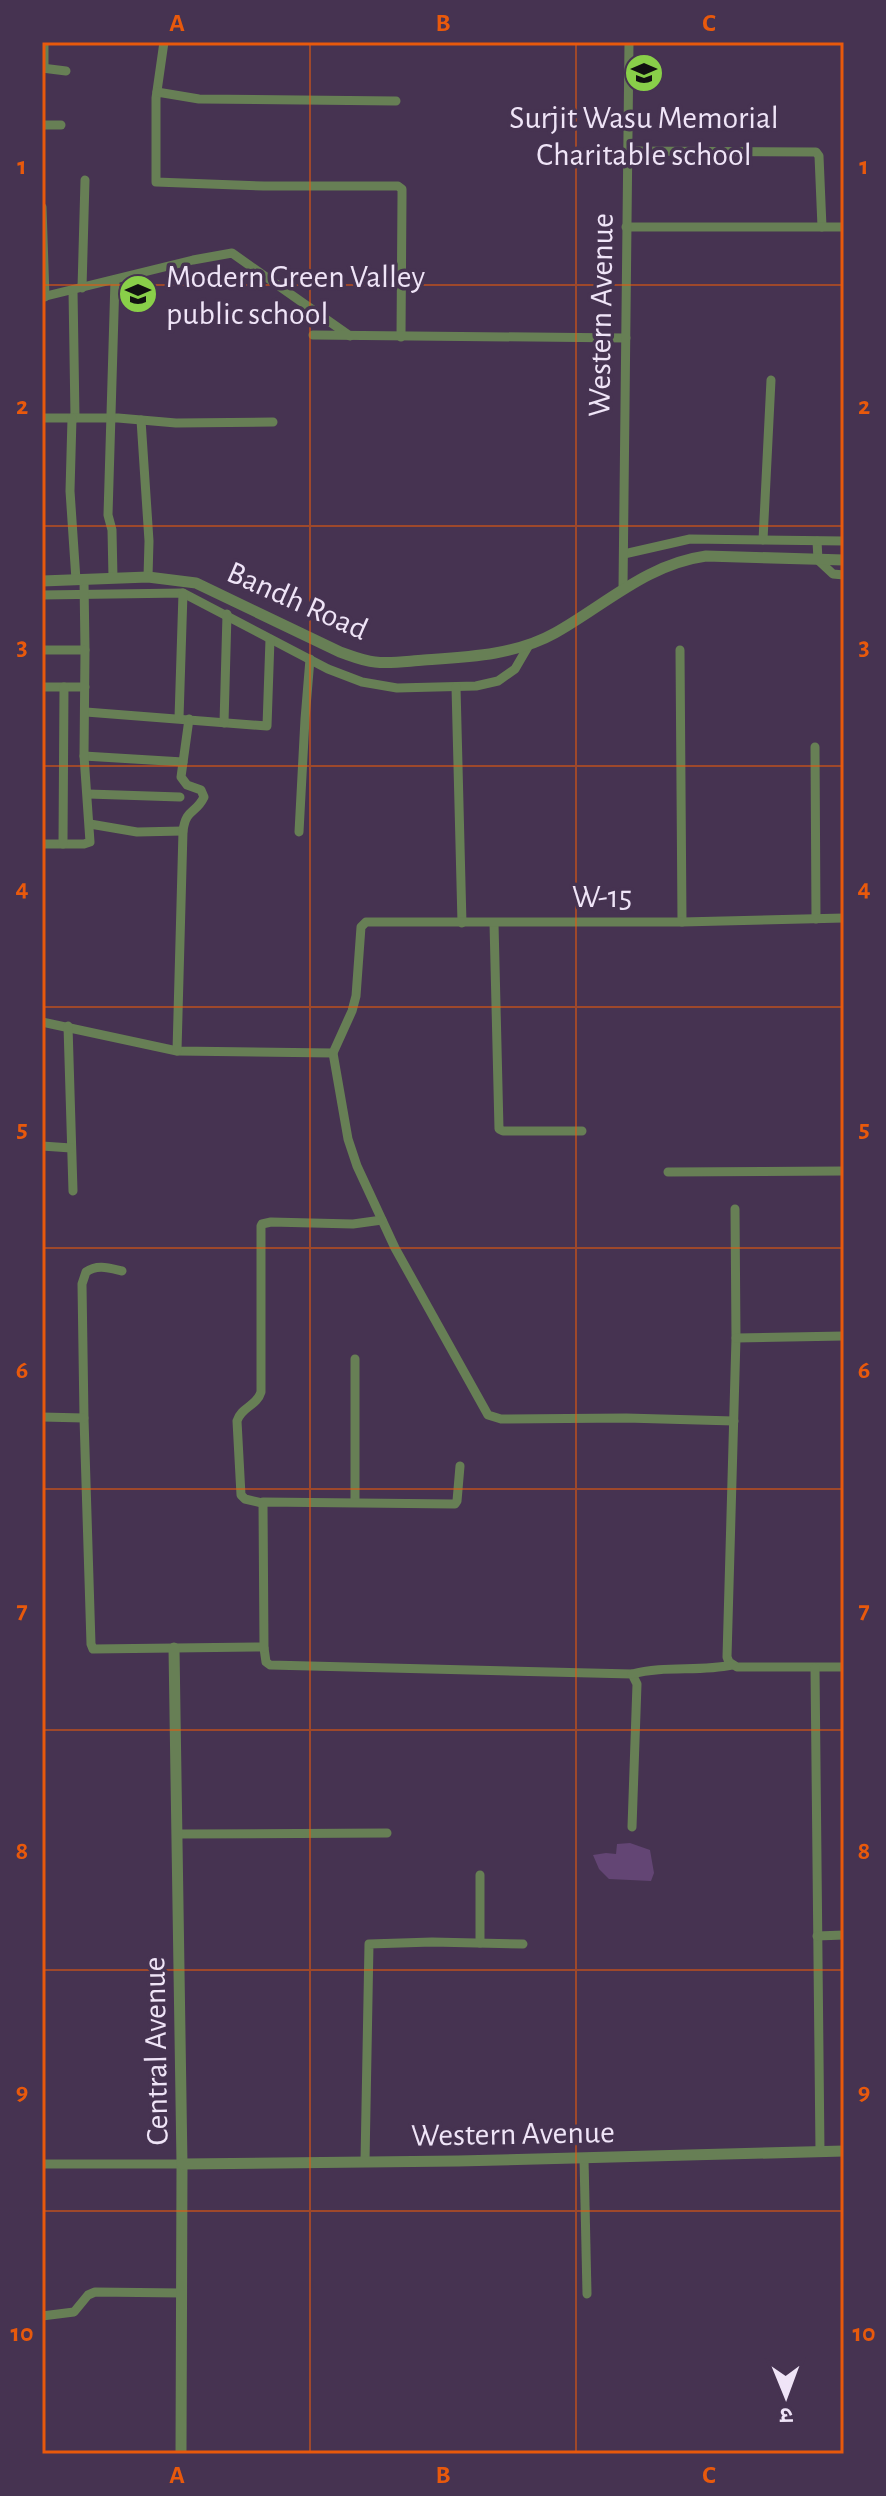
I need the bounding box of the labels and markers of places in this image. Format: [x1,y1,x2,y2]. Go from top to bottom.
school or university icon: Surjit Wasu Memorial Charitable school [623,52,665,94]
place label: Surjit Wasu Memorial Charitable school [509,102,779,171]
place label: Modern Green Valley public school [166,261,426,330]
school or university icon: Modern Green Valley public school [117,273,159,315]

